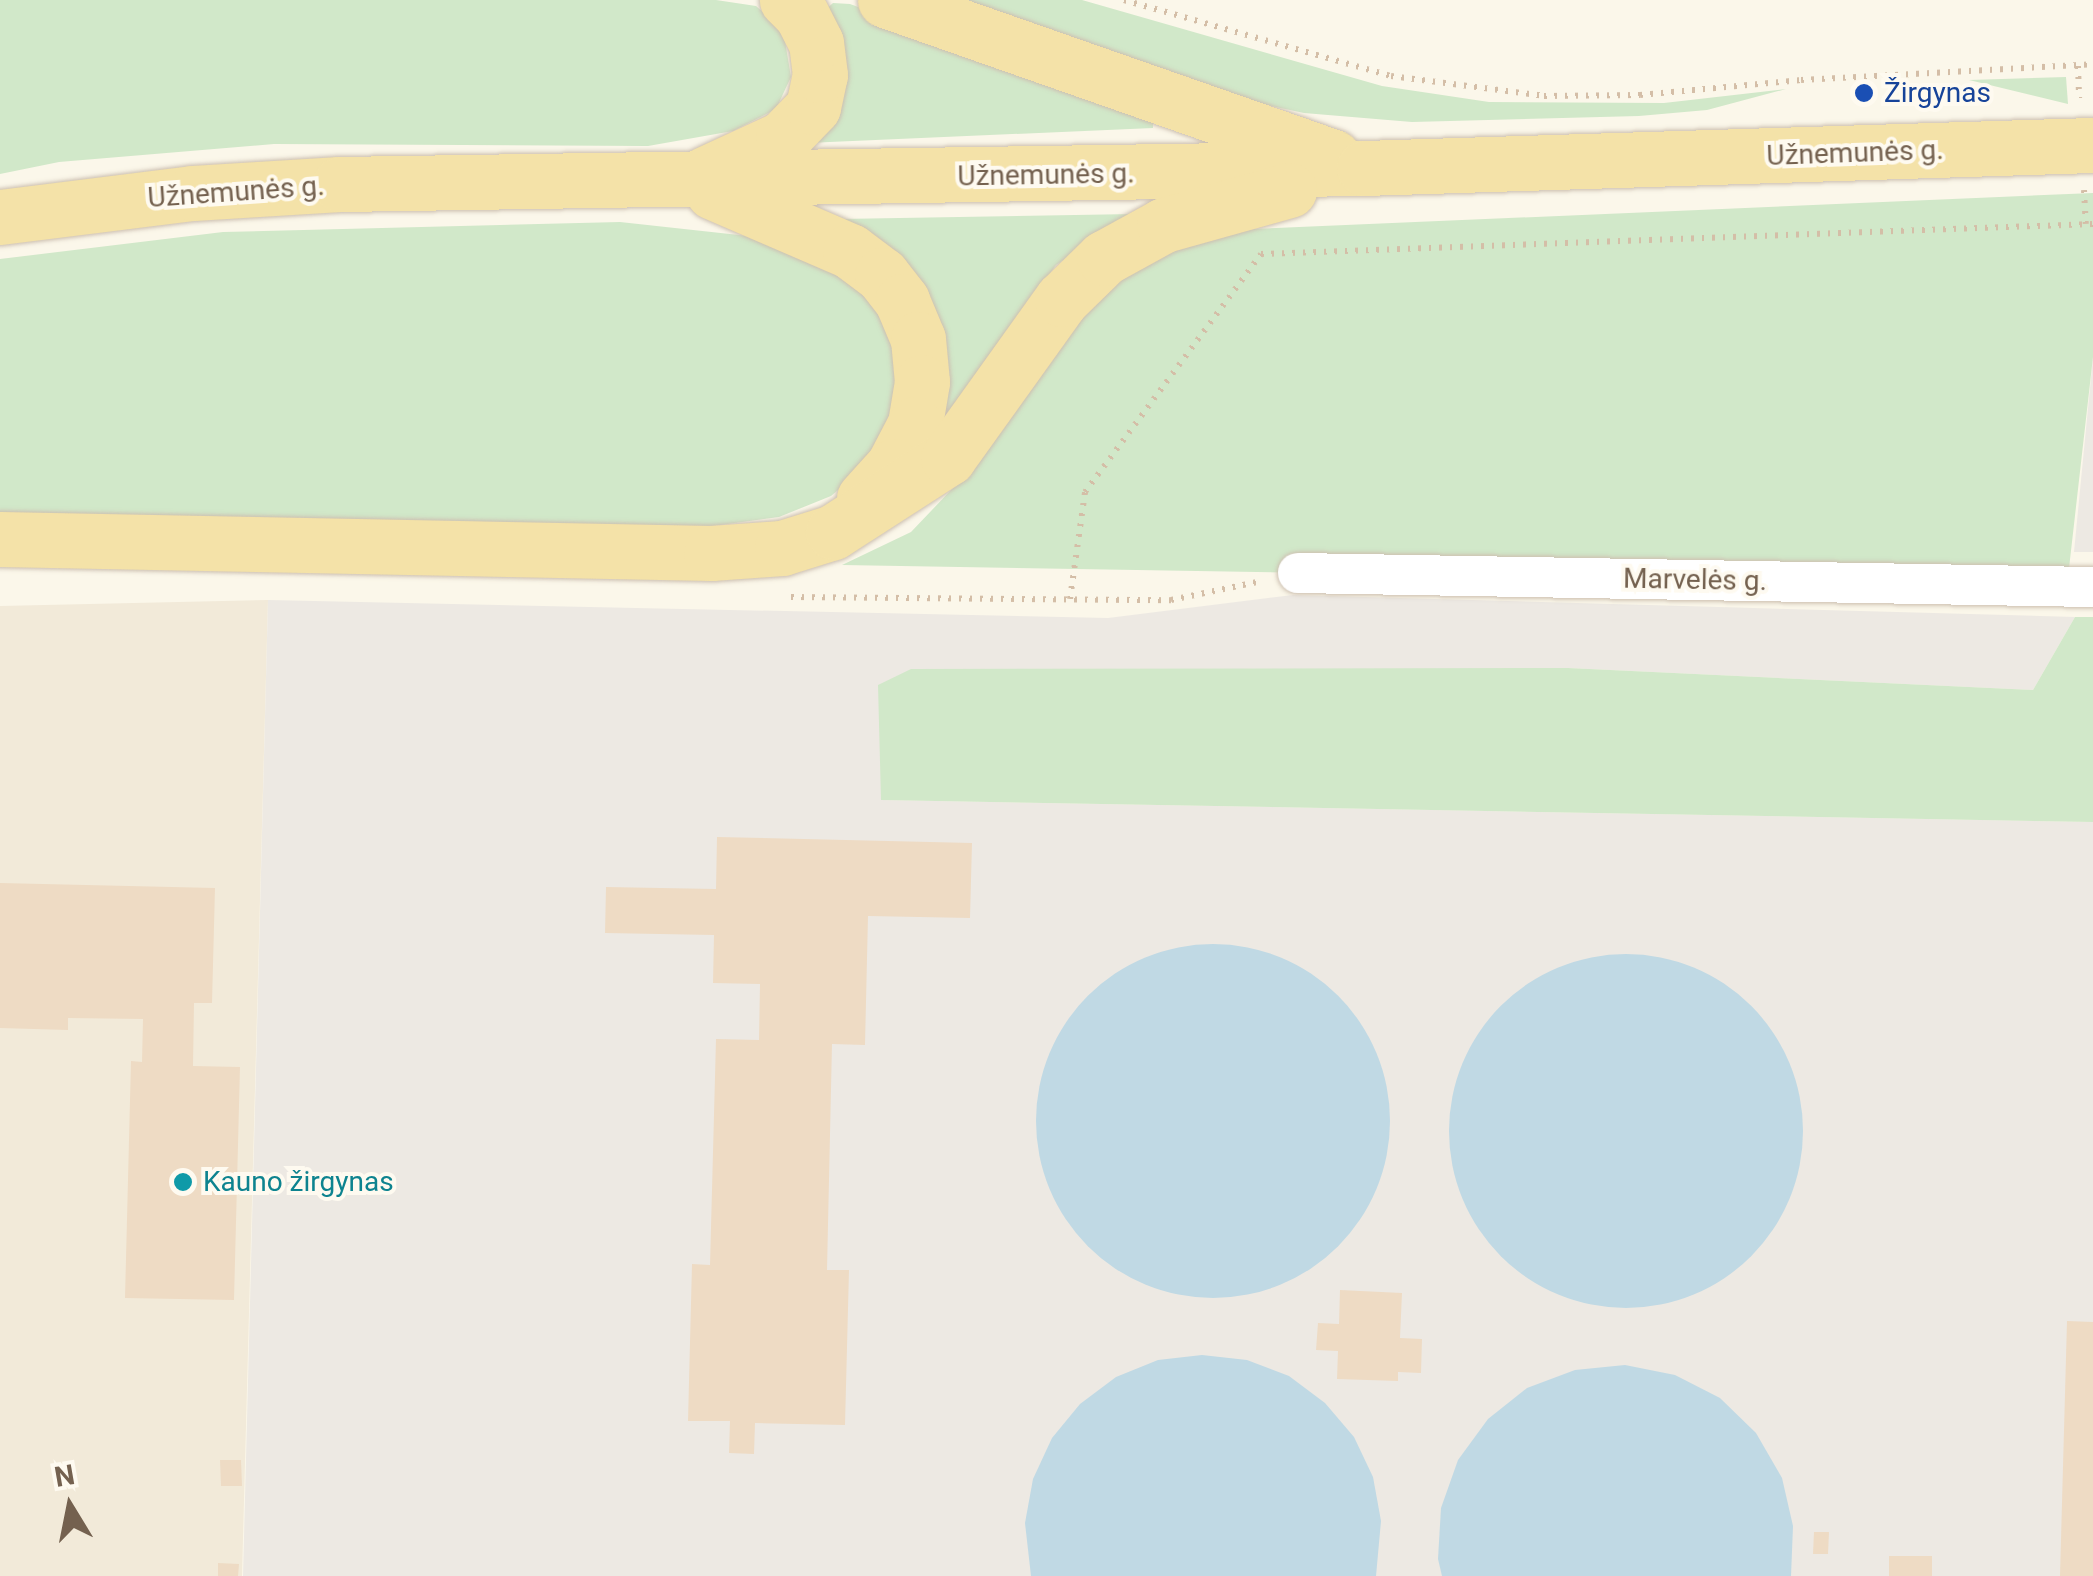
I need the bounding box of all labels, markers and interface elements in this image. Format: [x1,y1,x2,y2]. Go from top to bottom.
place label: Žirgynas [1884,76,1991,110]
marker: Žirgynas [1853,82,1875,104]
street label: Užnemunės g. [1766,133,1944,173]
street label: Užnemunės g. [957,157,1135,193]
street label: Užnemunės g. [146,169,326,215]
street label: Marvelės g. [1623,562,1767,598]
place label: Kauno žirgynas [203,1165,394,1199]
marker: Kauno žirgynas [172,1171,194,1193]
north arrow [20,1456,120,1556]
text: N [52,1458,77,1494]

